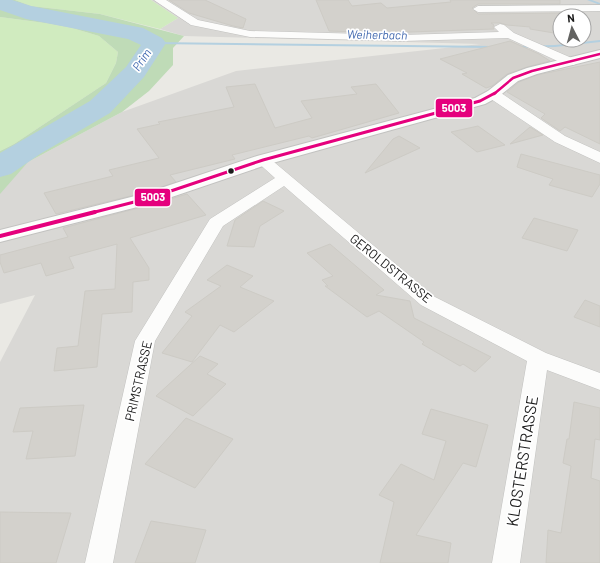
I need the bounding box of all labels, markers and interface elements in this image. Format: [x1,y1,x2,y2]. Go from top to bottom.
north arrow [552,8,592,48]
text: N [567,11,575,24]
water label: Weiherbach [347,26,407,42]
water label: Prim [129,45,154,73]
line badge: 5003 [435,98,473,118]
text: 5003 [442,101,466,114]
unlabelled marker [226,166,236,176]
line badge: 5003 [134,188,171,207]
text: 5003 [141,190,165,203]
street label: GEROLDSTRASSE [347,230,435,306]
street label: PRIMSTRASSE [121,339,155,423]
street label: KLOSTERSTRASSE [502,394,541,528]

